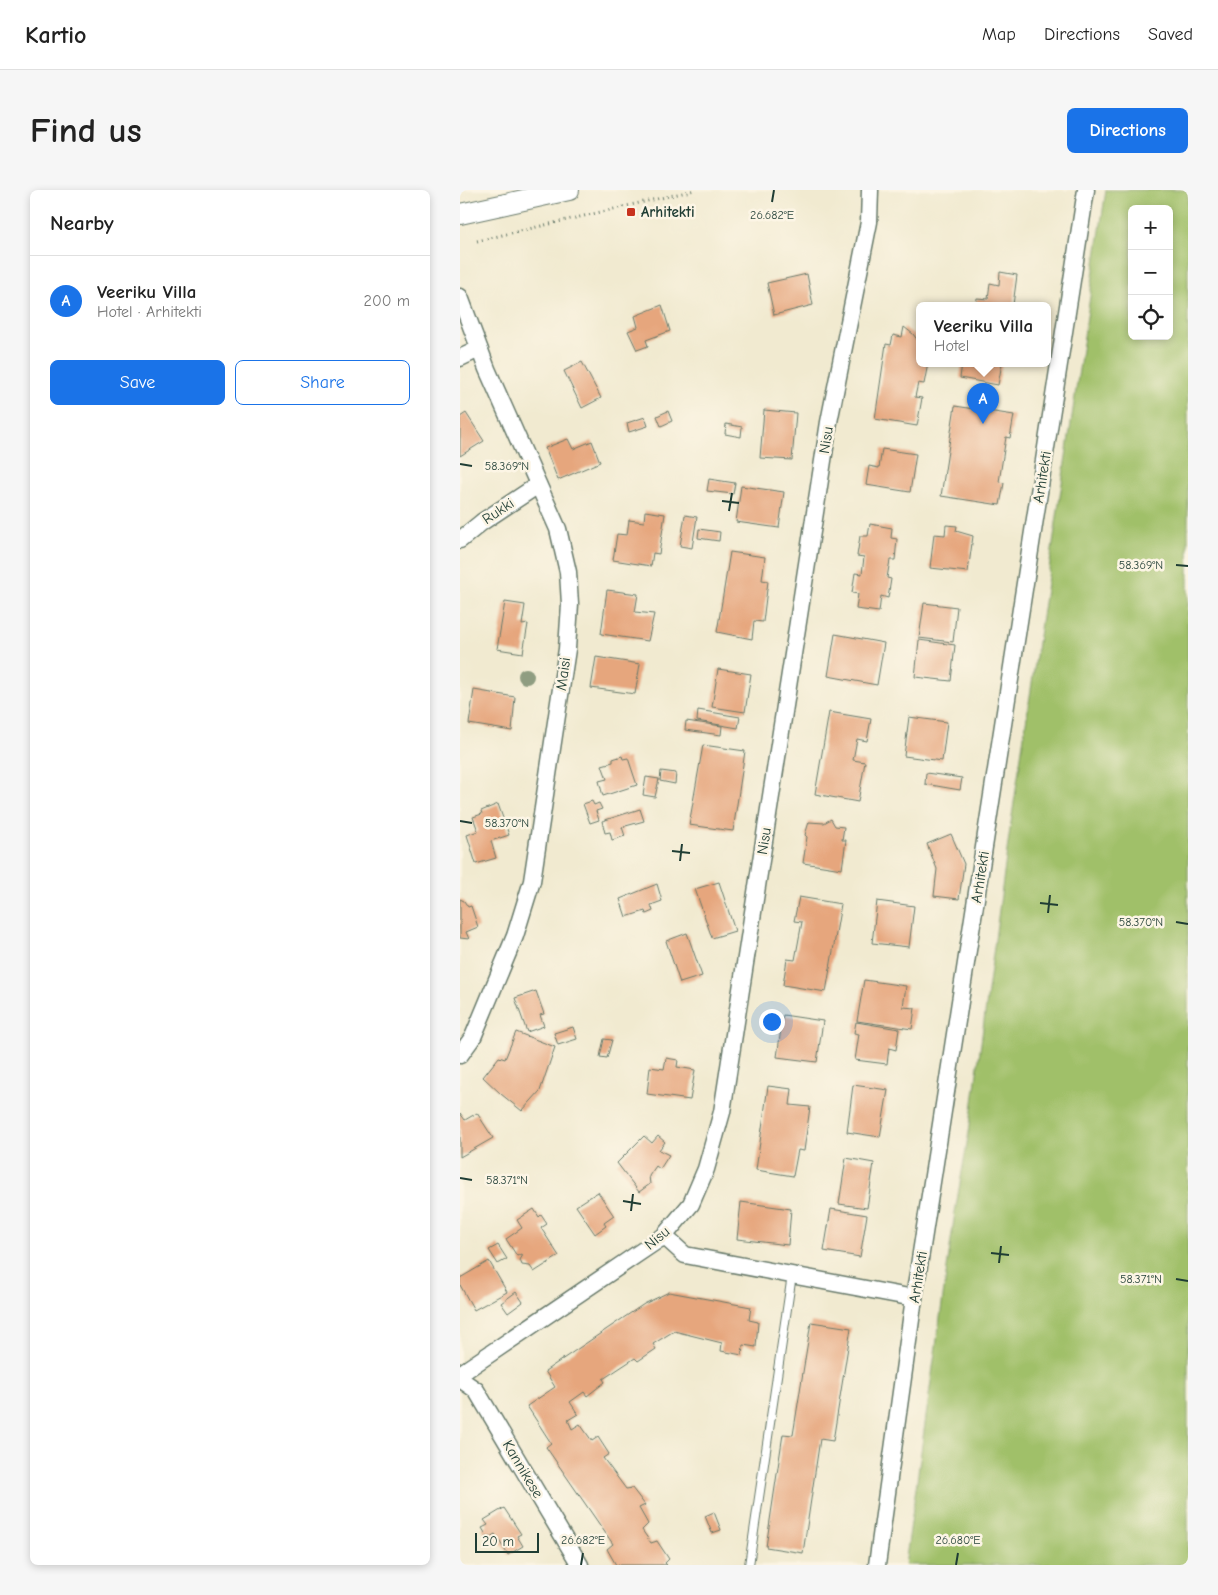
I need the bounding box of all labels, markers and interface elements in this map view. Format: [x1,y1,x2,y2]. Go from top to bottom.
text: Kartio [25,21,87,49]
text: Map [982,24,1016,45]
text: Directions [1044,24,1120,45]
text: Saved [1148,24,1193,45]
button: Directions [1067,108,1188,153]
text: Find us [30,110,142,151]
place label: Arhitekti [641,203,695,221]
map controls [1128,205,1173,340]
button: + [1128,205,1173,250]
marker: Arhitekti [625,206,637,218]
text: 26.682°E [750,208,794,222]
text: Nearby [50,211,114,235]
button: − [1128,250,1173,295]
text: Veeriku Villa [97,281,196,303]
text: A [62,292,70,310]
text: 200 m [364,292,410,310]
button: locate [1128,295,1173,340]
popup [916,302,1051,367]
text: Hotel · Arhitekti [97,303,202,321]
text: Veeriku Villa [934,315,1033,337]
text: Hotel [934,337,969,355]
button: Save [50,360,225,405]
button: Share [235,360,410,405]
pin: A [967,383,999,424]
street label: Nisu [815,425,837,455]
street label: Arhitekti [1029,450,1055,504]
text: 58.369°N [485,459,529,473]
street label: Rukki [479,494,517,528]
text: 58.369°N [1119,558,1163,572]
street label: Maisi [552,656,574,692]
text: 58.370°N [485,816,529,830]
street label: Nisu [753,826,775,856]
street label: Arhitekti [967,850,993,904]
text: 58.370°N [1119,915,1163,929]
your location [759,1009,785,1035]
text: 58.371°N [486,1173,528,1187]
street label: Nisu [641,1222,673,1254]
street label: Arhitekti [905,1250,931,1304]
text: 58.371°N [1120,1272,1162,1286]
street label: Kannikese [499,1437,548,1502]
scale bar [475,1530,539,1553]
text: 20 m [482,1533,514,1550]
text: 26.682°E [561,1533,605,1547]
text: 26.680°E [936,1533,980,1547]

